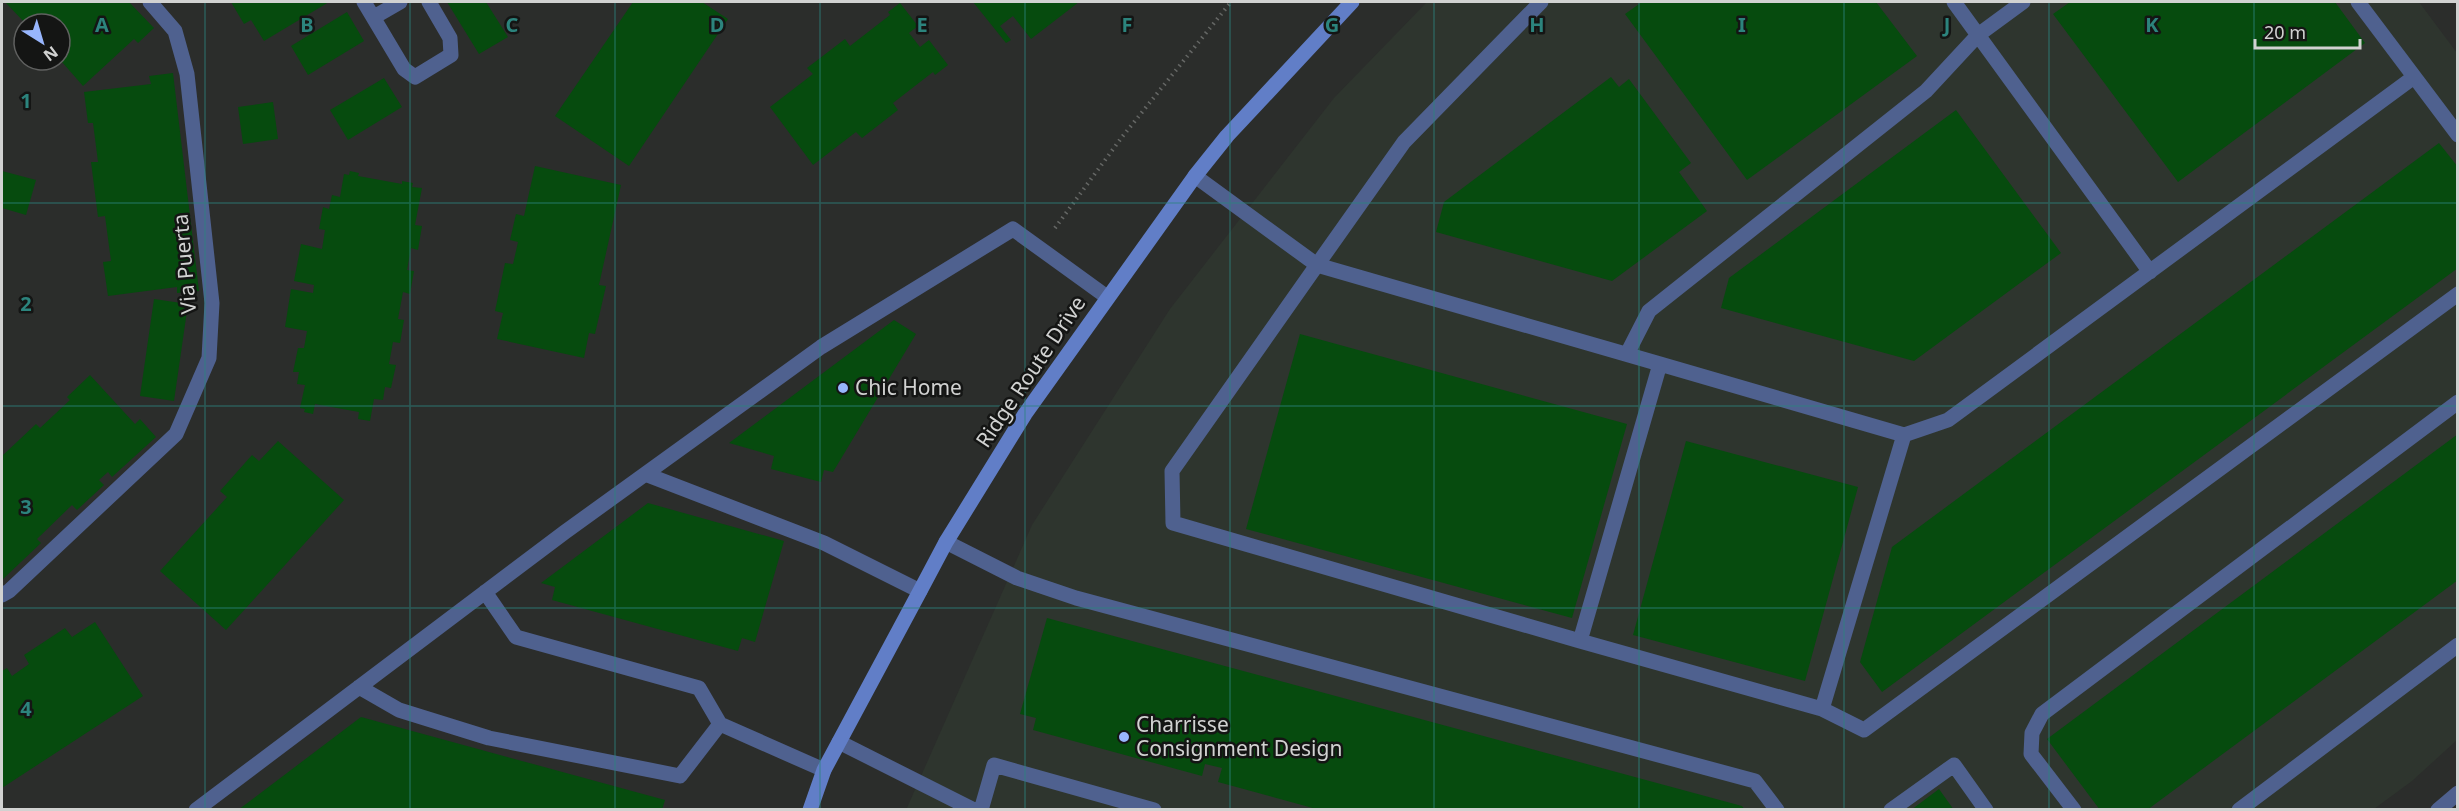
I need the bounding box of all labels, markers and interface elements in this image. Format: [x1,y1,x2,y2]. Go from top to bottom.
text: A [95,11,109,38]
text: B [300,11,314,38]
text: C [506,11,519,38]
text: D [710,11,724,38]
text: E [916,11,928,38]
text: F [1122,11,1132,38]
text: G [1325,11,1339,38]
text: H [1529,11,1545,38]
text: I [1738,11,1746,38]
text: J [1942,11,1950,38]
text: K [2145,11,2159,38]
north arrow [12,12,72,72]
scale bar [2255,12,2360,50]
text: 20 m [2264,20,2306,44]
text: N [39,41,63,67]
text: 1 [20,87,32,114]
street label: Via Puerta [166,213,202,316]
text: 2 [20,290,32,317]
street label: Ridge Route Drive [969,290,1091,453]
place label: Chic Home [855,373,962,401]
marker: Chic Home [836,381,850,395]
text: 3 [20,493,32,520]
text: 4 [20,695,32,722]
place label: Charrisse Consignment Design [1136,710,1342,762]
marker: Charrisse Consignment Design [1117,730,1131,744]

